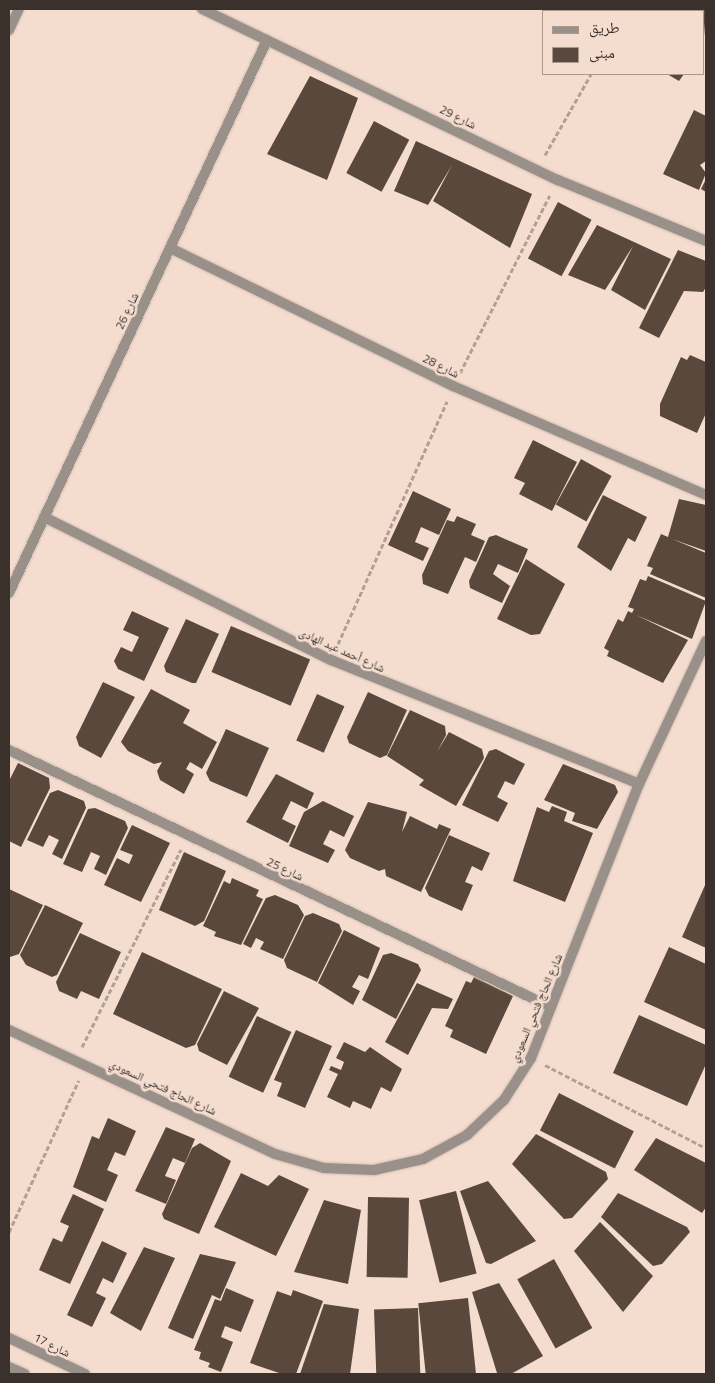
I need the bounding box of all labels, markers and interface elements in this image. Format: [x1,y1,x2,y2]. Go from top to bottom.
legend [542,10,705,75]
text: طريق [589,16,620,39]
text: مبنى [589,41,615,64]
street label: شارع 29 [437,102,479,132]
street label: شارع 26 [112,290,142,332]
street label: شارع 28 [420,351,462,381]
street label: شارع أحمد عبد الهادى [297,625,387,675]
street label: شارع 25 [264,854,306,884]
street label: شارع الحاج فتحي السعودي [507,951,565,1065]
street label: شارع الحاج فتحي السعودي [107,1056,219,1118]
street label: شارع 17 [31,1330,73,1360]

